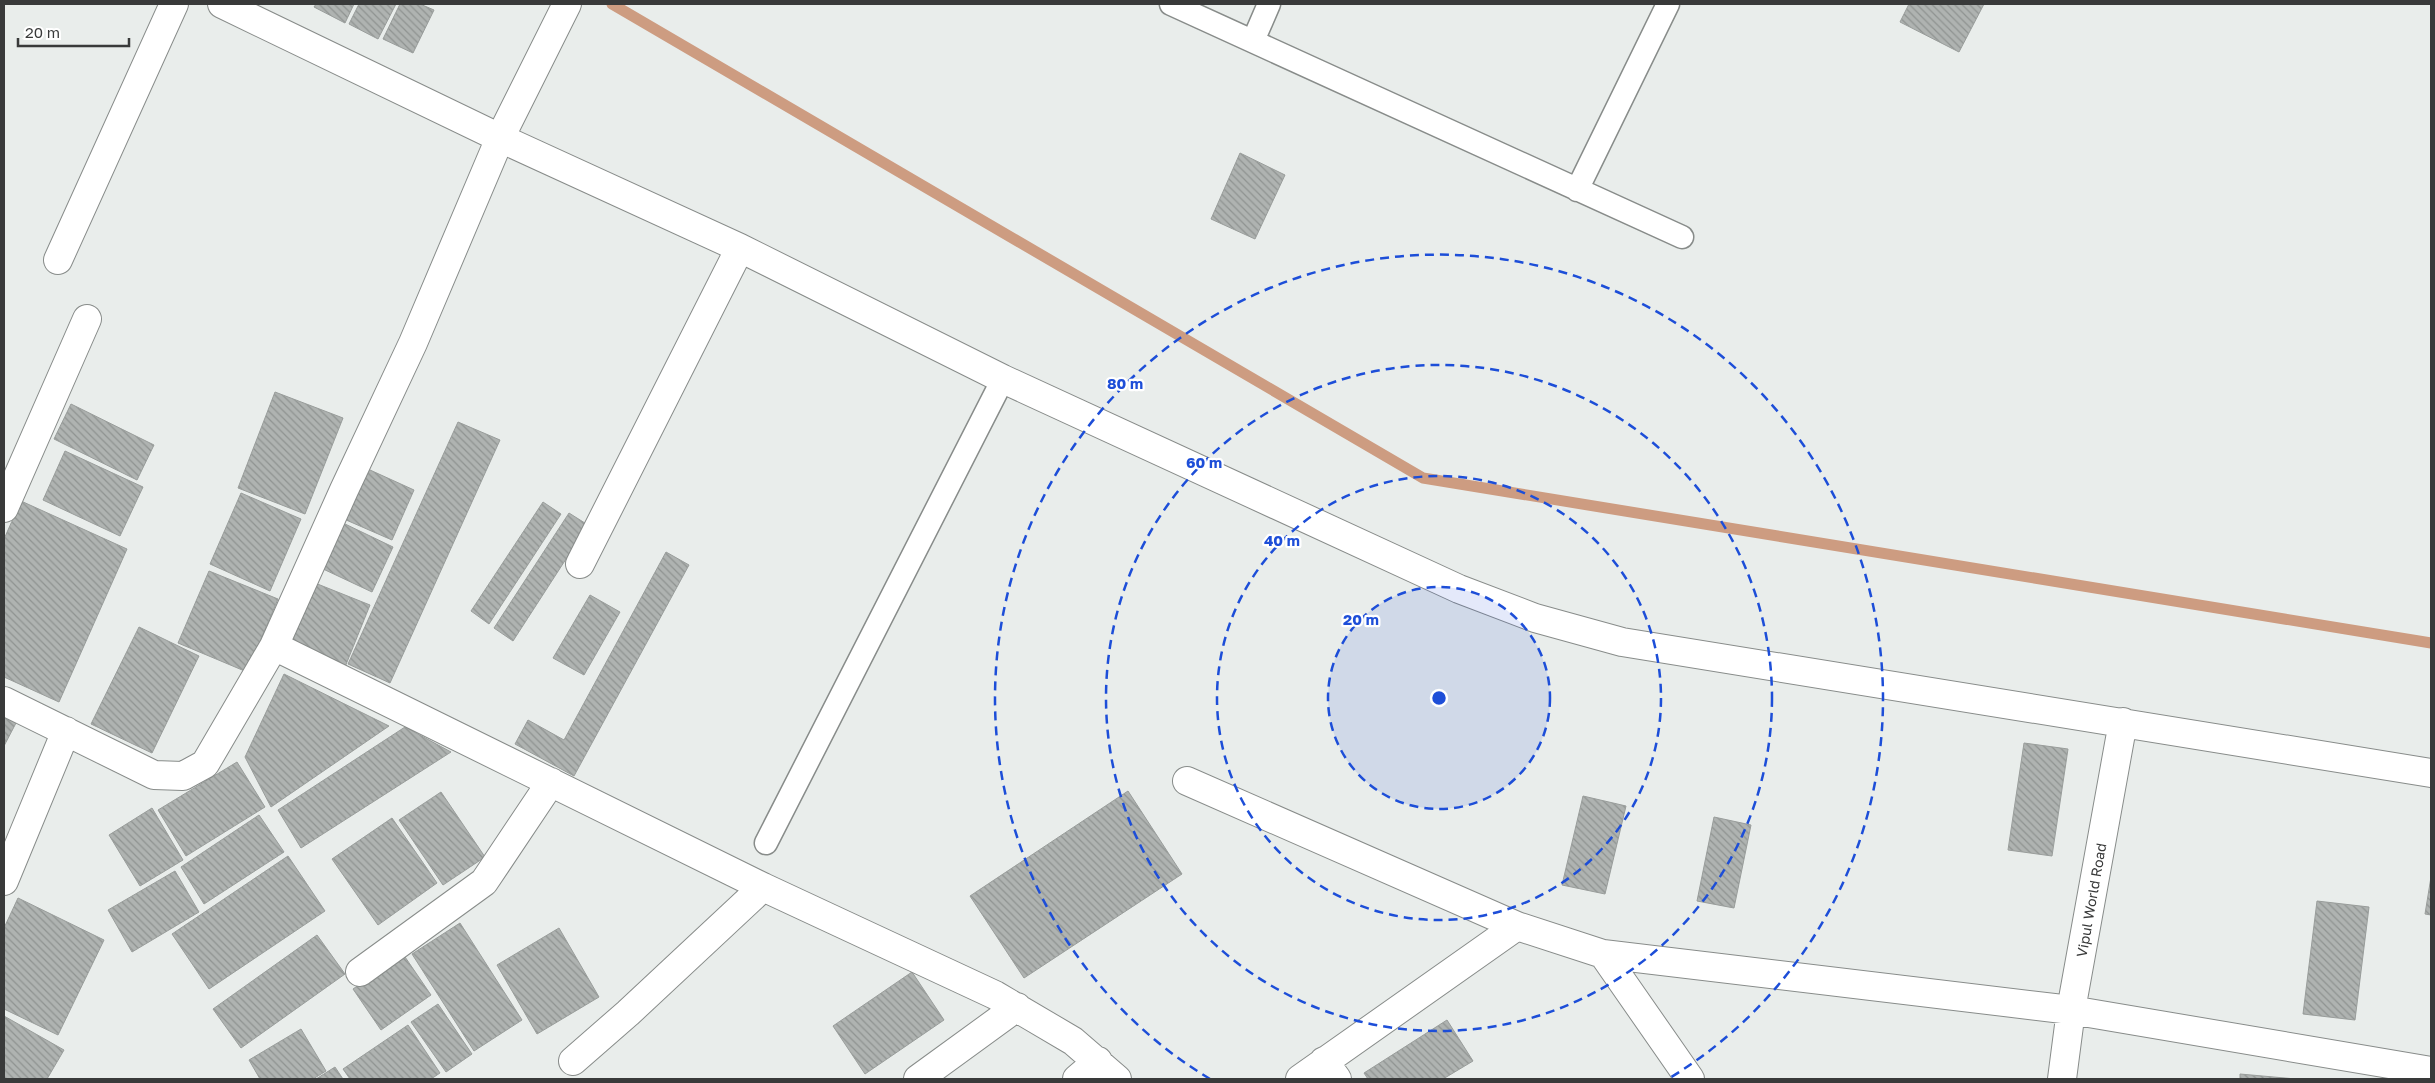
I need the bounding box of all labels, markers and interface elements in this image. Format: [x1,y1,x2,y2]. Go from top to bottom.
scale bar [18,15,129,47]
text: 20 m [25,23,60,41]
text: 80 m [1107,374,1143,392]
text: 60 m [1186,453,1222,471]
text: 40 m [1264,531,1300,549]
text: 20 m [1343,610,1379,628]
centre of rings [1430,689,1448,707]
street label: Vipul World Road [2073,842,2109,958]

